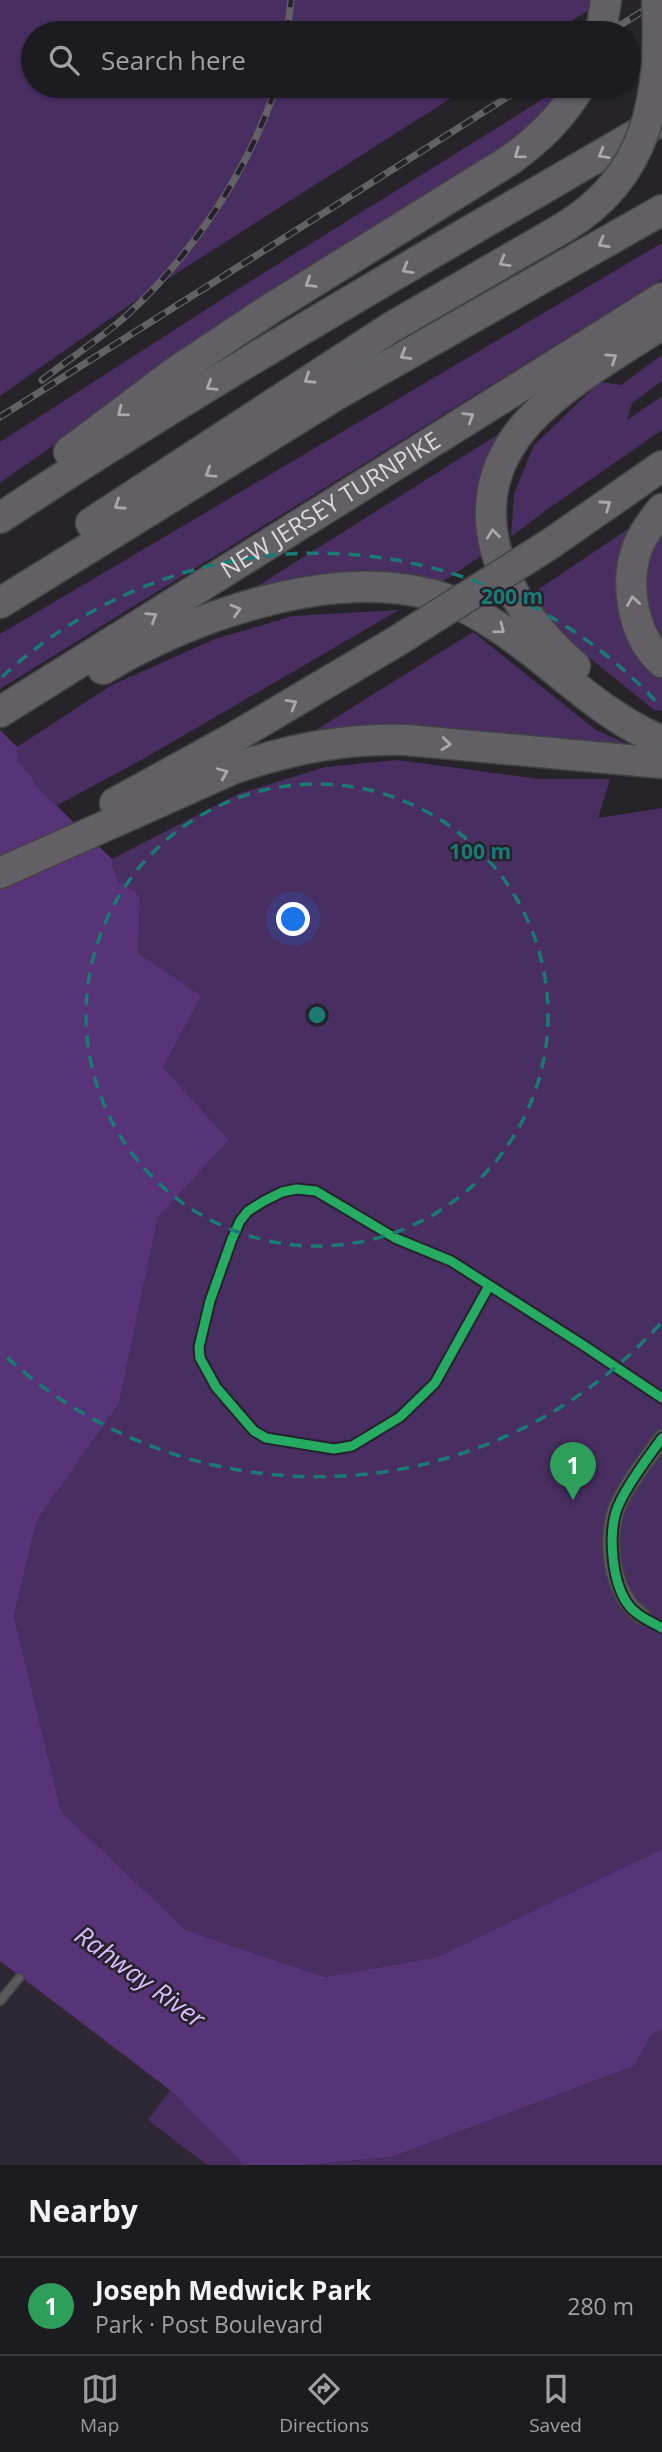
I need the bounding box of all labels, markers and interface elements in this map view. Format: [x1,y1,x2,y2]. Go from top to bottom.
search box [21,21,641,98]
icon: search [45,41,83,79]
text: Search here [101,42,246,78]
one-way arrow [514,146,526,158]
one-way arrow [598,146,610,159]
one-way arrow [597,235,610,248]
one-way arrow [498,254,511,267]
one-way arrow [401,261,414,274]
one-way arrow [305,275,318,288]
one-way arrow [399,347,412,360]
one-way arrow [604,354,617,366]
one-way arrow [304,371,317,384]
one-way arrow [206,377,219,390]
one-way arrow [118,404,130,416]
one-way arrow [461,413,474,426]
street label: NEW JERSEY TURNPIKE [214,423,446,585]
one-way arrow [204,465,217,478]
one-way arrow [114,497,127,509]
one-way arrow [598,501,611,513]
one-way arrow [485,529,500,540]
text: 200 m [481,582,543,610]
one-way arrow [626,595,641,607]
one-way arrow [229,604,241,619]
one-way arrow [144,612,157,625]
one-way arrow [493,621,505,634]
one-way arrow [284,699,297,712]
one-way arrow [441,736,452,751]
one-way arrow [216,767,229,781]
text: 100 m [449,837,511,865]
your location [276,902,310,936]
centre of rings [305,1003,329,1027]
pin: 1 [550,1442,596,1500]
water label: Rahway River [68,1917,215,2037]
text: Nearby [28,2190,138,2231]
text: Joseph Medwick Park [95,2272,371,2308]
text: 1 [44,2290,58,2322]
text: 280 m [567,2290,634,2322]
text: Park · Post Boulevard [95,2308,323,2340]
tab: Map [80,2370,119,2438]
tab: Directions [279,2370,369,2438]
tab: Saved [529,2370,582,2438]

